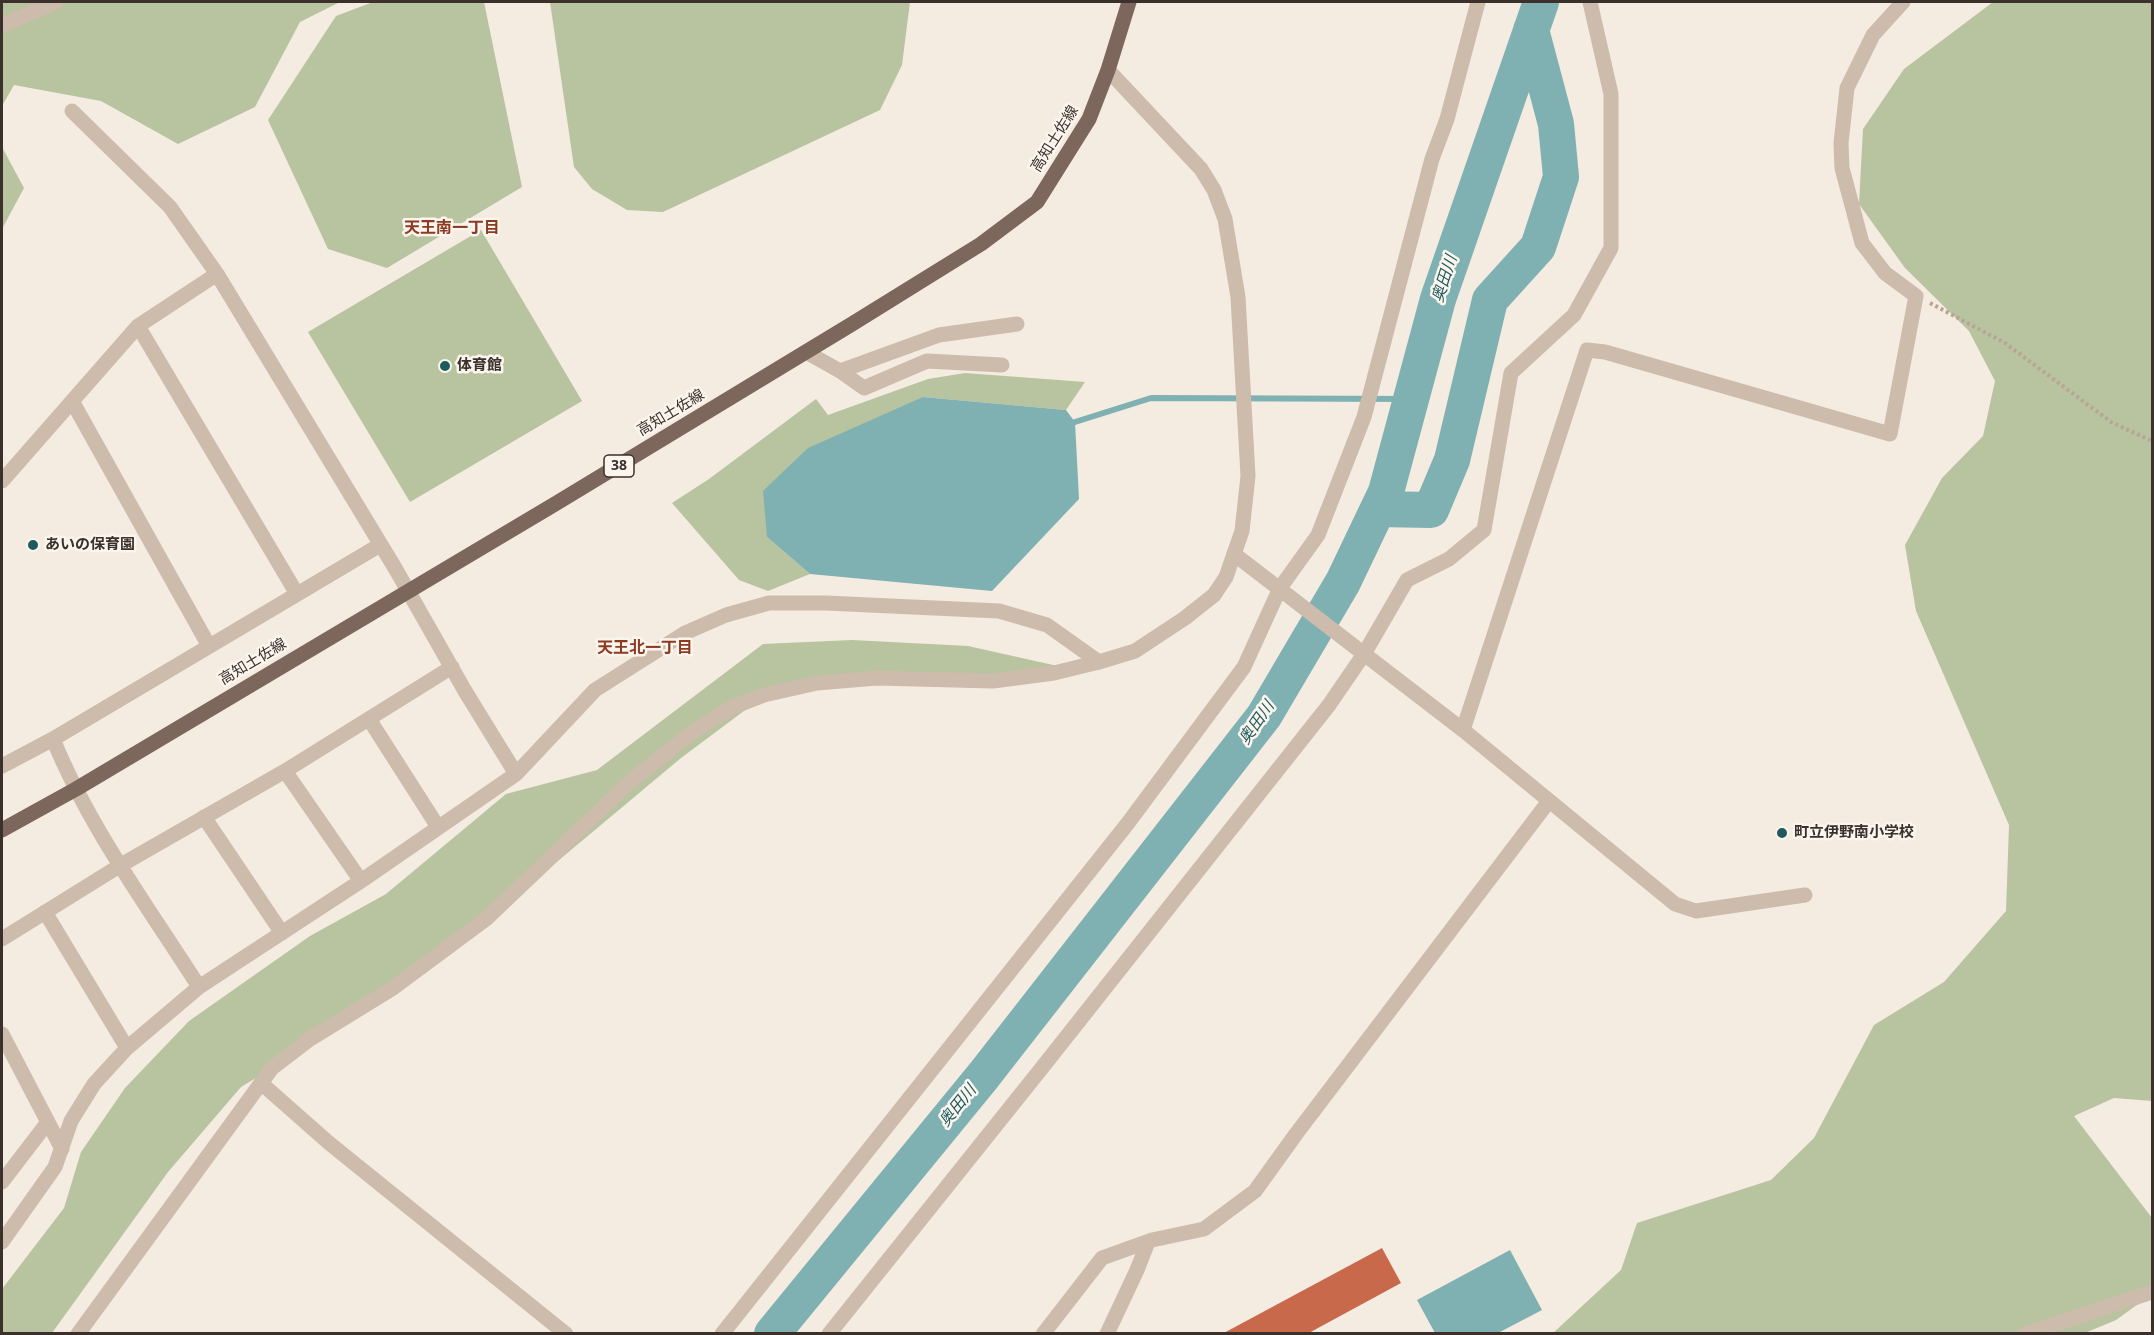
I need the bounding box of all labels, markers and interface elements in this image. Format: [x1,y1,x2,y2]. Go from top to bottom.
street label: 高知土佐線 [1027,102,1083,176]
district label: 天王南一丁目 [404,218,500,238]
water label: 奥田川 [1428,253,1462,305]
place label: 体育館 [457,357,502,375]
marker: 体育館 [438,359,452,373]
street label: 高知土佐線 [634,386,708,440]
road number: 38 [604,455,634,477]
place label: あいの保育園 [45,536,135,554]
marker: あいの保育園 [26,538,40,552]
street label: 高知土佐線 [216,635,290,689]
district label: 天王北一丁目 [597,638,693,658]
water label: 奥田川 [1235,698,1279,748]
place label: 町立伊野南小学校 [1794,824,1914,842]
marker: 町立伊野南小学校 [1775,826,1789,840]
water label: 奥田川 [935,1081,981,1131]

